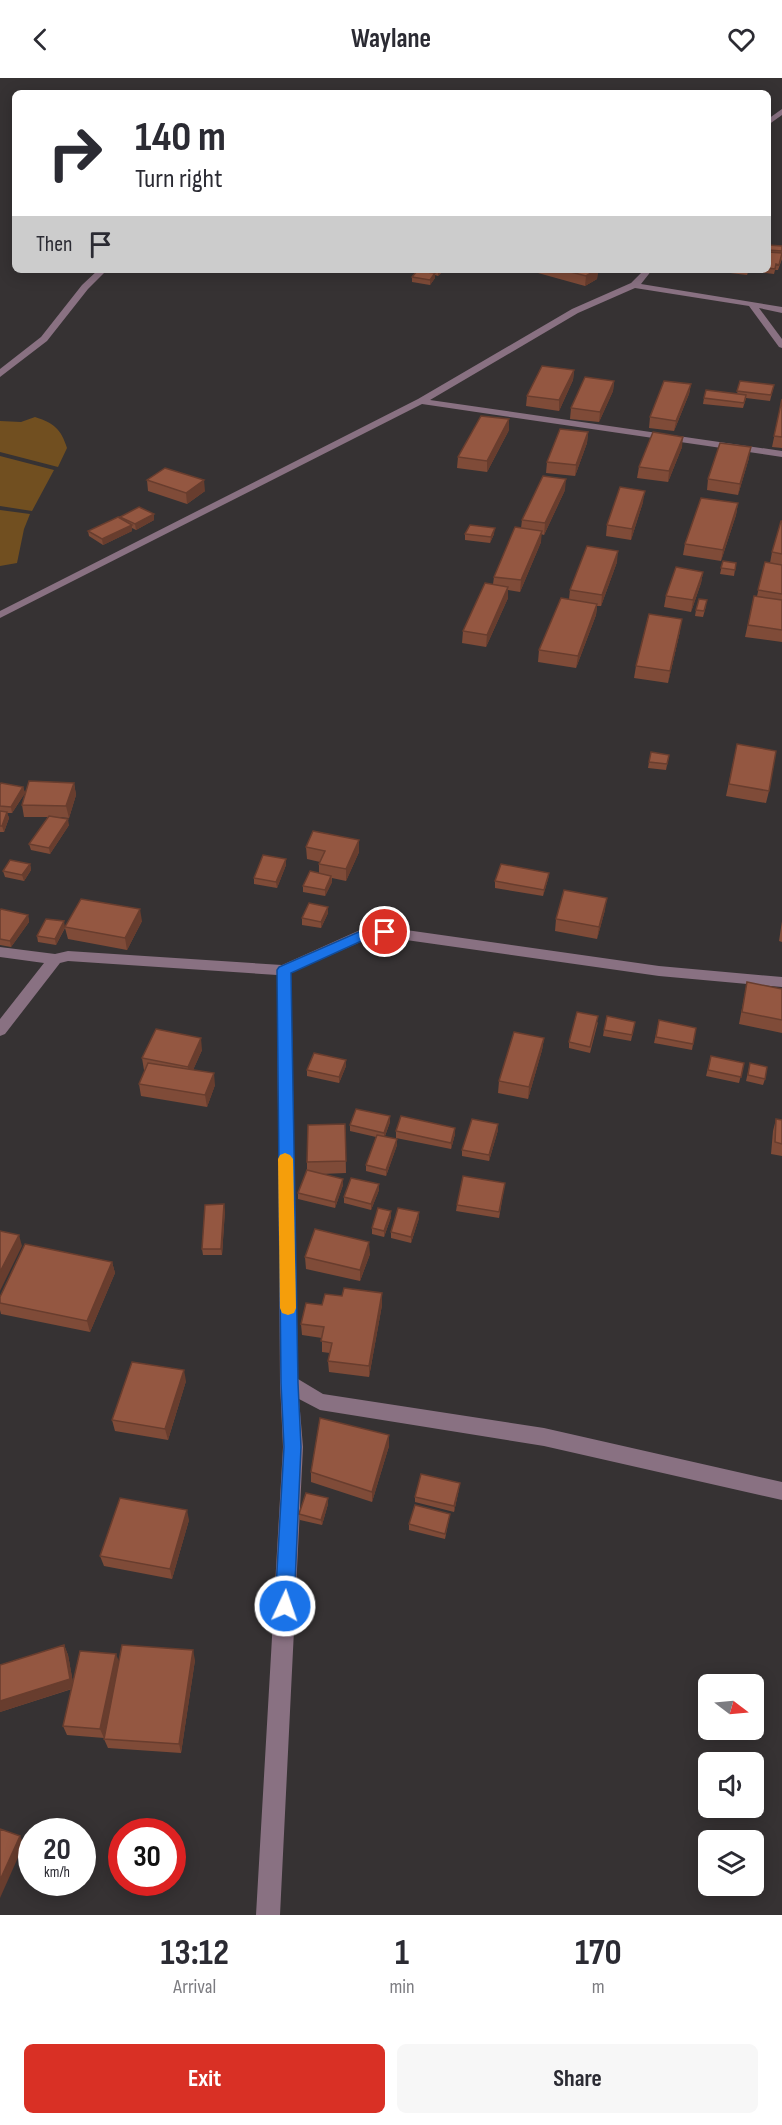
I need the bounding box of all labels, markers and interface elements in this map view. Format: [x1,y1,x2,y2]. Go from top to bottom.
icon: back [24,23,57,56]
text: Waylane [351,23,431,55]
icon: heart [725,23,758,56]
text: 140 m [135,112,226,163]
icon: right [36,114,114,192]
text: Turn right [135,163,222,195]
icon: arrive [84,228,117,261]
text: Then [36,231,72,258]
pin [359,906,410,957]
icon: arrive [368,915,401,948]
position arrow [253,1574,317,1638]
north arrow [698,1674,764,1740]
map controls [698,1674,764,1896]
button: sound [698,1752,764,1818]
speed limit sign: 30 [108,1818,186,1896]
button: layers [698,1830,764,1896]
text: 20 [43,1832,71,1868]
text: km/h [44,1863,70,1882]
text: 13:12 [160,1932,229,1975]
text: 1 [395,1932,409,1975]
text: 170 [575,1932,622,1975]
text: Arrival [173,1975,216,1999]
text: min [389,1975,415,1999]
text: m [592,1975,605,1999]
button: Exit [24,2044,385,2113]
button: Share [397,2044,758,2113]

